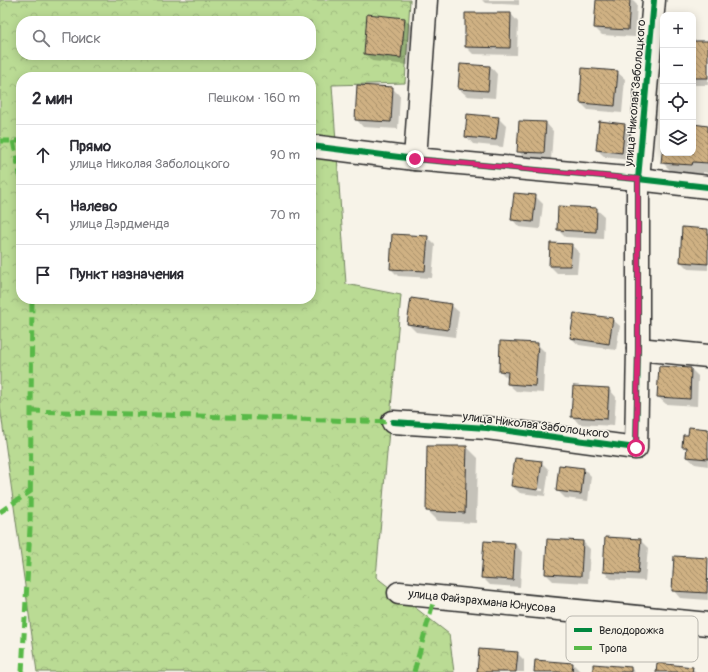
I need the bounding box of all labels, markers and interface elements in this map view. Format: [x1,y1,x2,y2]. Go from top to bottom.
map controls [660,12,696,156]
button: + [660,12,696,48]
search box [16,16,316,60]
street label: улица Николая Заболоцкого [622,18,649,168]
icon: search [30,27,52,49]
text: Поиск [62,29,101,48]
button: − [660,48,696,84]
button: locate [660,84,696,120]
text: 2 мин [32,88,72,109]
text: Пешком · 160 m [209,90,300,106]
button: layers [660,120,696,156]
text: Прямо [70,137,111,156]
icon: ahead [32,144,54,166]
text: 90 m [270,147,300,163]
route end [406,150,424,168]
text: улица Николая Заболоцкого [70,156,230,172]
text: Налево [70,197,117,216]
icon: left [32,204,54,226]
text: 70 m [270,207,300,223]
text: улица Дэрдменда [70,216,169,232]
icon: arrive [32,264,54,286]
text: Пункт назначения [70,265,184,284]
street label: улица Николая Заболоцкого [461,409,611,442]
route start [627,439,645,457]
street label: улица Файзрахмана Юнусова [407,586,557,617]
legend [566,616,698,662]
text: Велодорожка [599,624,664,637]
text: Тропа [599,642,627,655]

